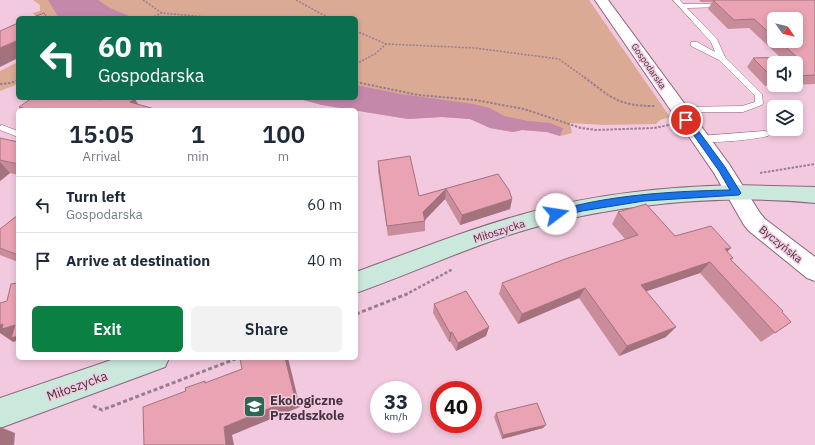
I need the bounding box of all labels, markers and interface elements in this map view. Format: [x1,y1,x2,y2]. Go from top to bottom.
north arrow [767,12,803,48]
map controls [767,12,803,136]
text: 60 m [98,28,163,65]
icon: left [32,32,84,84]
street label: Gospodarska [629,41,669,91]
button: sound [767,56,803,92]
text: Gospodarska [98,64,204,87]
button: layers [767,100,803,136]
pin [669,103,703,137]
icon: arrive [675,109,697,131]
text: 15:05 [69,118,134,150]
text: 1 [191,118,205,150]
text: 100 [262,118,305,150]
text: Arrival [83,148,120,165]
text: min [187,148,209,165]
text: m [278,148,289,165]
text: Turn left [66,187,126,206]
position arrow [535,193,577,235]
icon: left [32,194,54,216]
text: 60 m [307,195,342,214]
text: Gospodarska [66,206,143,223]
street label: Miłoszycka [471,216,527,246]
street label: Byczyńska [756,222,806,266]
icon: arrive [32,250,54,272]
text: Arrive at destination [66,251,210,270]
text: 40 m [307,251,342,270]
button: Exit [32,306,183,352]
button: Share [191,306,342,352]
street label: Miłoszycka [44,367,110,405]
speed limit sign: 40 [430,381,482,433]
text: 33 [384,388,408,415]
place label: Ekologiczne Przedszkole [270,392,344,424]
school or university icon: Ekologiczne Przedszkole [242,394,268,420]
text: km/h [384,410,408,423]

